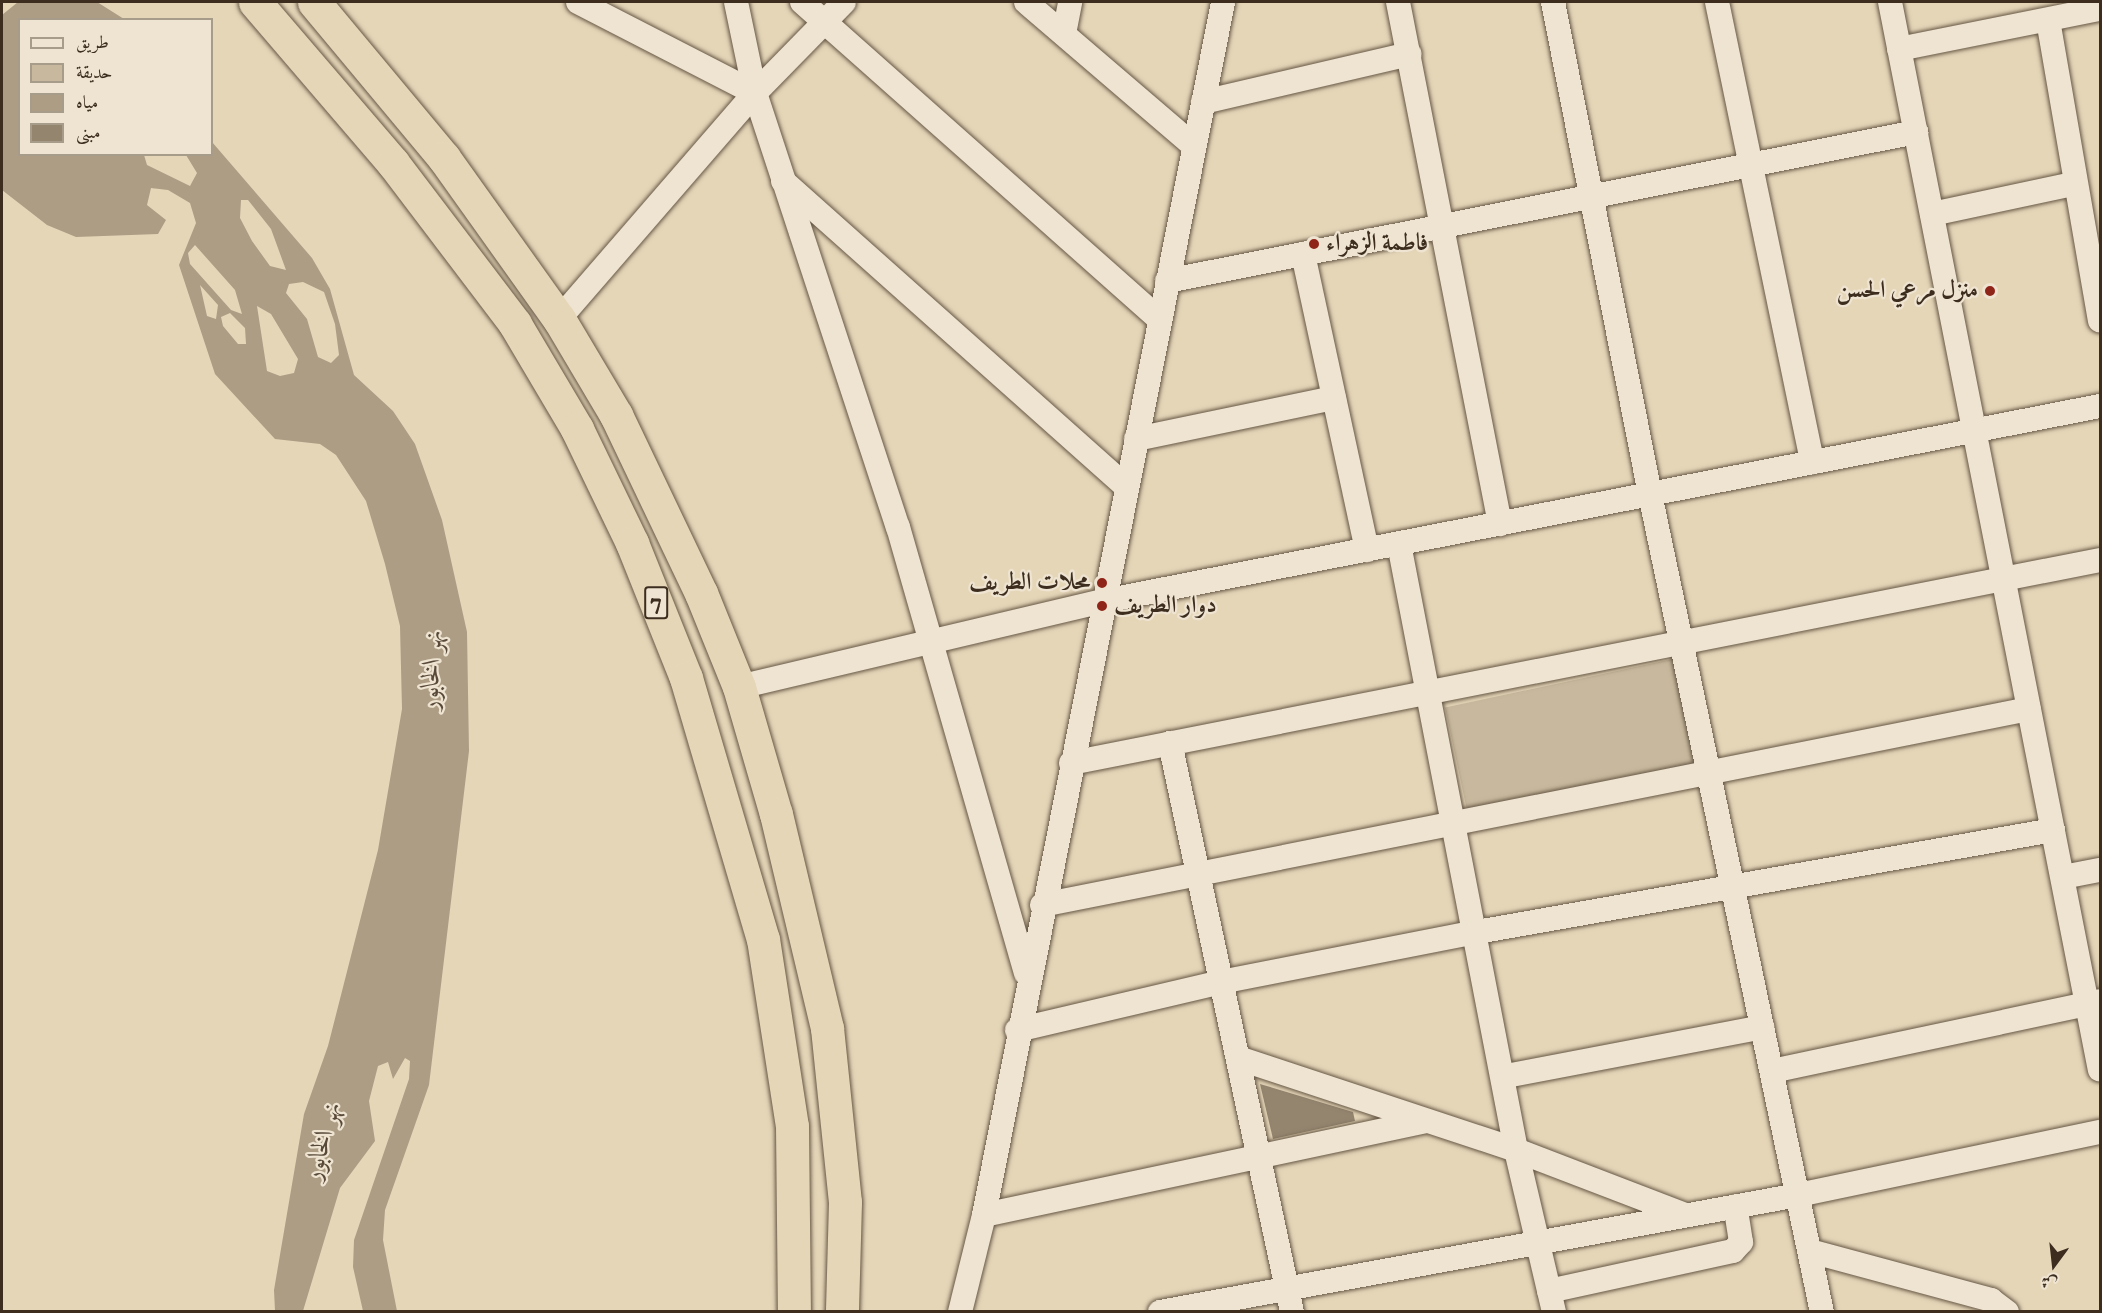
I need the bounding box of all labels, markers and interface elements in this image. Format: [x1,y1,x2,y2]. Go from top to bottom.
legend [18,18,213,156]
text: طريق [76,32,109,54]
text: حديقة [76,62,112,84]
text: مياه [76,92,98,114]
text: مبنى [76,122,101,144]
place label: فاطمة الزهراء [1326,230,1428,258]
marker: فاطمة الزهراء [1307,237,1321,251]
place label: منزل مرعي الحسن [1837,277,1978,305]
marker: منزل مرعي الحسن [1983,284,1997,298]
place label: محلات الطريف [969,569,1090,597]
marker: محلات الطريف [1095,576,1109,590]
road number: 7 [644,584,668,622]
place label: دوار الطريف [1114,592,1217,620]
marker: دوار الطريف [1095,599,1109,613]
water label: نهر الخابور [414,629,450,711]
water label: نهر الخابور [297,1098,349,1184]
north arrow [2024,1235,2084,1295]
text: ش [2039,1271,2060,1294]

